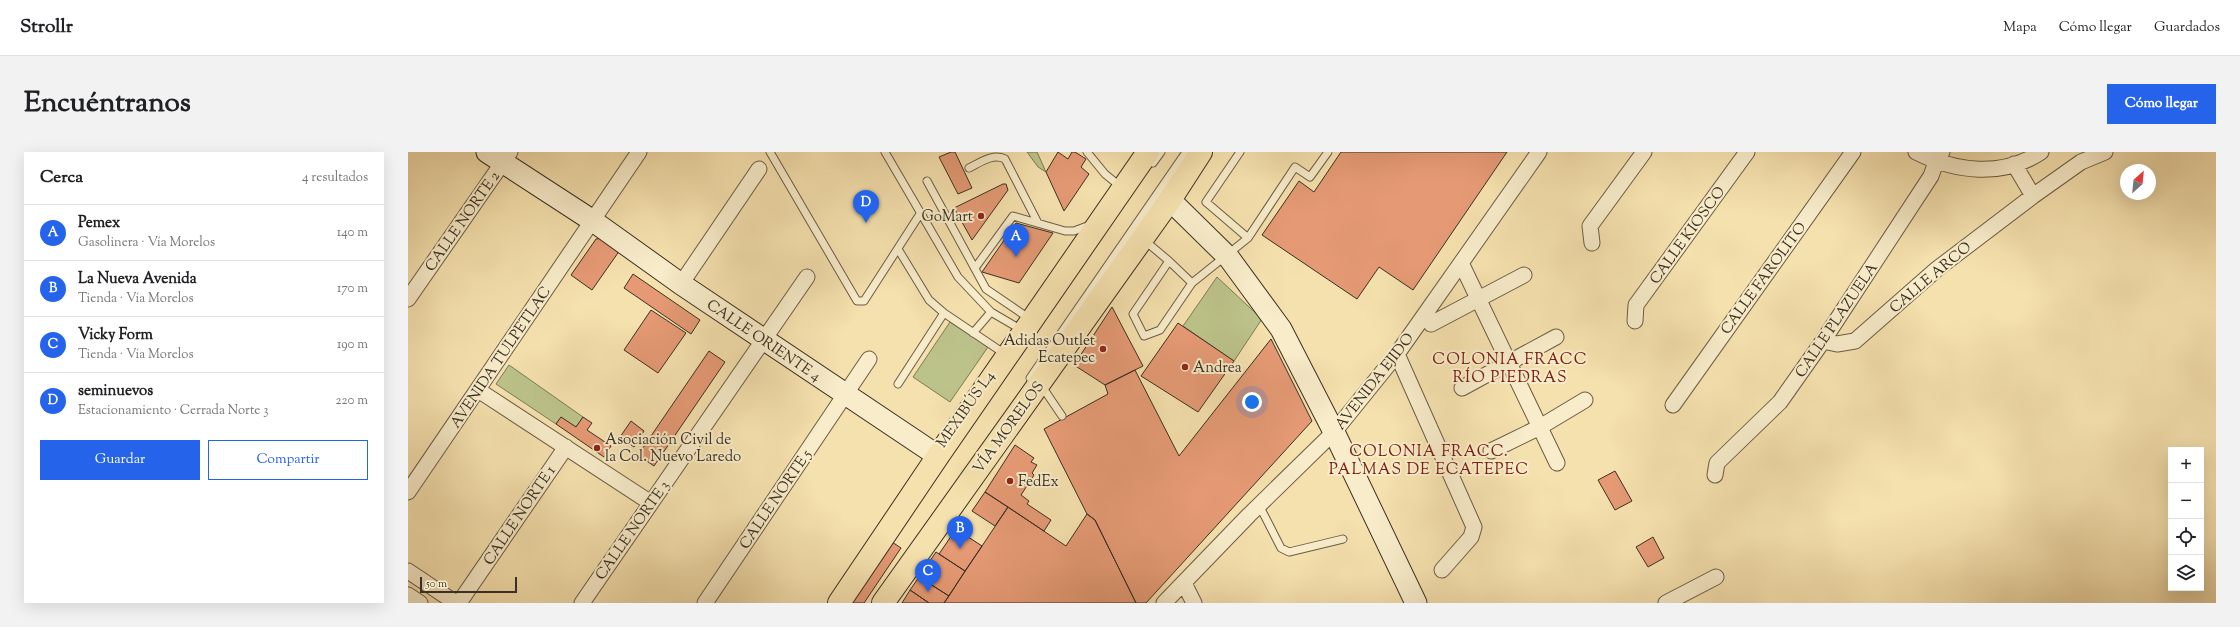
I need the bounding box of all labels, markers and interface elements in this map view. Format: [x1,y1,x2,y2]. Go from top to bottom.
text: Strollr [20,14,73,41]
text: Mapa [2003,18,2037,38]
text: Cómo llegar [2059,18,2132,38]
text: Guardados [2154,18,2220,38]
text: Encuéntranos [24,84,191,124]
button: Cómo llegar [2107,84,2216,124]
north arrow [2120,164,2156,200]
text: Cerca [40,166,83,190]
street label: CALLE NORTE 2 [421,168,506,276]
text: 4 resultados [302,169,368,187]
street label: CALLE KIOSCO [1646,182,1731,289]
pin: D [853,190,879,223]
place label: GoMart [922,207,973,228]
marker: GoMart [976,211,986,221]
text: Pemex [78,213,120,234]
street label: CALLE FAROLITO [1716,218,1812,339]
text: A [48,224,58,242]
text: 140 m [337,224,368,242]
pin: A [1003,224,1029,257]
text: Gasolinera · Vía Morelos [78,234,215,252]
street label: CALLE ARCO [1885,237,1977,319]
street label: CALLE PLAZUELA [1791,259,1884,383]
text: La Nueva Avenida [78,269,197,290]
text: B [49,280,57,298]
text: 170 m [337,280,368,298]
street label: AVENIDA TULPETLAC [446,283,557,433]
text: Tienda · Vía Morelos [78,290,194,308]
street label: CALLE ORIENTE 4 [702,295,825,388]
text: Vicky Form [78,325,153,346]
street label: AVENIDA EJIDO [1331,329,1420,435]
place label: Adidas Outlet Ecatepec [1004,331,1095,369]
text: C [48,336,58,354]
text: 190 m [337,336,368,354]
marker: Adidas Outlet Ecatepec [1098,344,1108,354]
text: Tienda · Vía Morelos [78,346,194,364]
district label: COLONIA FRACC RÍO PIEDRAS [1432,349,1588,390]
place label: Andrea [1193,358,1242,379]
marker: Andrea [1180,362,1190,372]
street label: MEXIBÚS L4 [930,366,1001,453]
street label: VÍA MORELOS [968,377,1050,478]
text: seminuevos [78,381,153,402]
text: D [48,392,58,410]
text: 220 m [335,392,368,410]
your location [1242,392,1262,412]
text: Estacionamiento · Cerrada Norte 3 [78,402,268,420]
place label: Asociación Civil de la Col. Nuevo Laredo [605,430,741,468]
button: Guardar [40,440,200,480]
button: Compartir [208,440,368,480]
district label: COLONIA FRACC. PALMAS DE ECATEPEC [1329,441,1529,482]
marker: Asociación Civil de la Col. Nuevo Laredo [592,443,602,453]
street label: CALLE NORTE 5 [735,446,817,554]
map controls [2168,447,2204,591]
button: + [2168,447,2204,483]
street label: CALLE NORTE 1 [479,462,561,570]
place label: FedEx [1018,472,1059,493]
marker: FedEx [1005,476,1015,486]
street label: CALLE NORTE 3 [591,477,675,585]
button: − [2168,483,2204,519]
pin: B [947,516,973,549]
button: locate [2168,519,2204,555]
button: layers [2168,555,2204,591]
pin: C [915,559,941,592]
scale bar [420,575,517,594]
text: 50 m [426,576,447,592]

